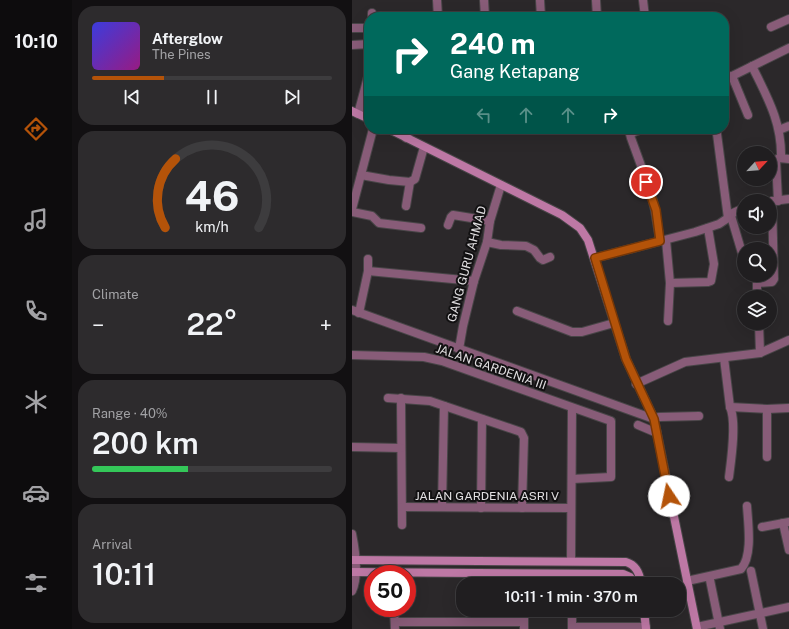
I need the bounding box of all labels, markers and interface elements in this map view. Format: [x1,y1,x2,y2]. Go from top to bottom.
text: 240 m [450,27,536,60]
icon: right [384,28,436,80]
text: Afterglow [152,30,223,47]
text: 10:10 [14,31,58,52]
text: The Pines [152,47,211,62]
text: Gang Ketapang [450,61,580,82]
icon: previous [121,86,143,108]
icon: pause [201,86,223,108]
icon: next [281,86,303,108]
icon: left [473,104,495,126]
icon: ahead [515,104,537,126]
icon: ahead [557,104,579,126]
icon: right [599,104,621,126]
icon: directions [22,115,50,143]
north arrow [737,146,777,186]
map controls [737,146,777,330]
pin [629,165,663,199]
text: 46 [185,171,239,220]
icon: arrive [635,171,657,193]
button: sound [737,194,777,234]
street label: GANG GURU AHMAD [445,204,489,324]
icon: music [22,206,50,234]
text: km/h [195,217,229,234]
button: search [737,242,777,282]
text: Climate [92,287,139,302]
button: layers [737,290,777,330]
icon: phone [22,297,50,325]
text: 22° [186,306,238,342]
text: − [92,312,104,338]
text: + [320,312,332,338]
street label: JALAN GARDENIA III [434,342,548,392]
icon: climate [22,388,50,416]
text: Range · 40% [92,406,168,421]
text: 200 km [92,425,199,461]
position arrow [648,475,690,517]
icon: car [22,479,50,507]
street label: JALAN GARDENIA ASRI V [415,489,559,503]
text: Arrival [92,537,132,552]
text: 10:11 [92,556,156,592]
speed limit sign: 50 [364,565,416,617]
icon: filters [22,569,50,597]
text: 10:11 · 1 min · 370 m [504,588,638,605]

